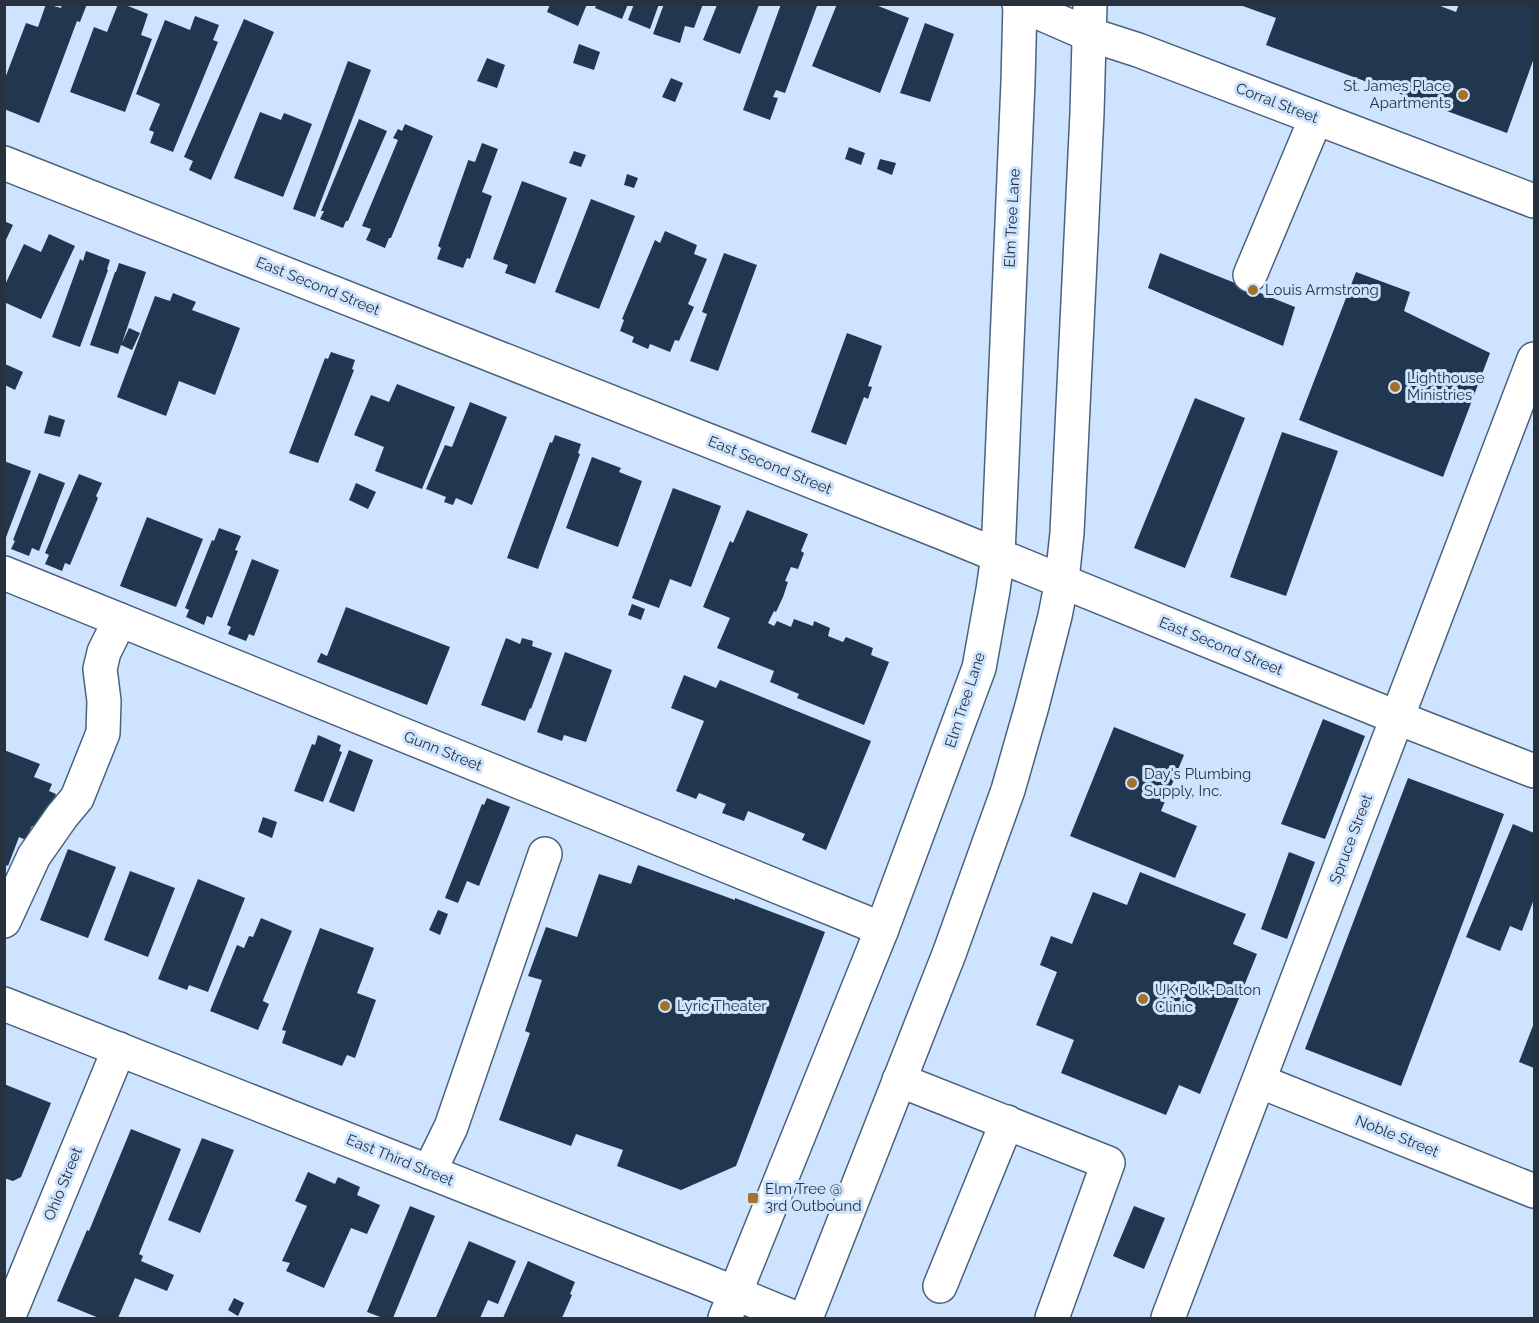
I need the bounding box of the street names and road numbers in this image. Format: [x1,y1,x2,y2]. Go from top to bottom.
street label: Corral Street [1233,79,1321,127]
street label: Elm Tree Lane [1000,168,1024,268]
street label: East Second Street [254,253,382,319]
street label: East Second Street [706,432,834,498]
street label: East Second Street [1157,613,1285,679]
street label: Elm Tree Lane [941,650,989,750]
street label: Gunn Street [401,727,485,775]
street label: Spruce Street [1326,791,1376,887]
street label: Noble Street [1353,1111,1441,1161]
street label: East Third Street [344,1130,456,1190]
street label: Ohio Street [40,1145,86,1223]

